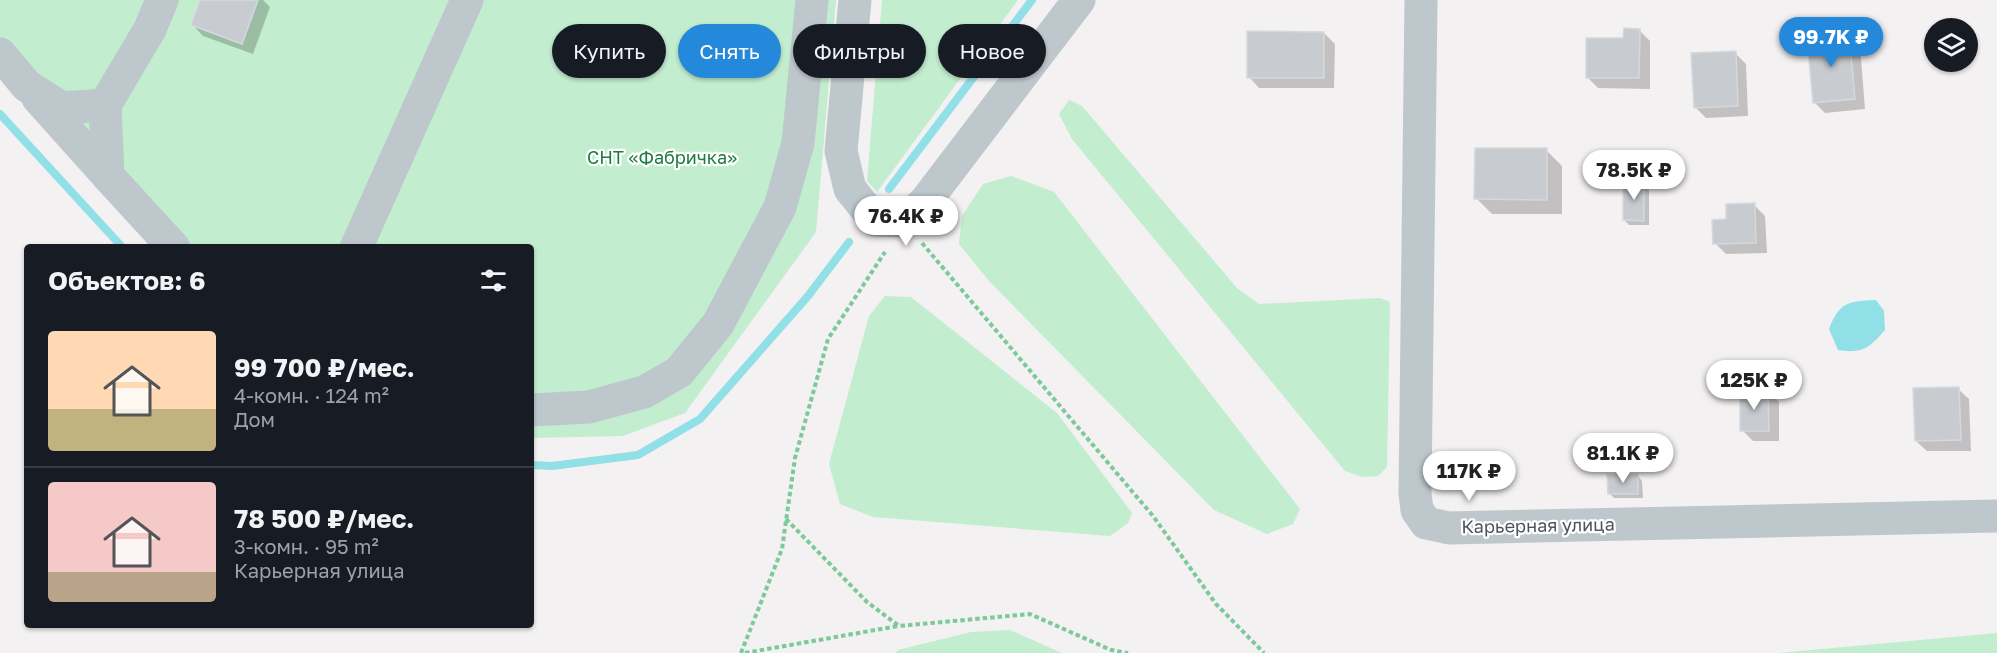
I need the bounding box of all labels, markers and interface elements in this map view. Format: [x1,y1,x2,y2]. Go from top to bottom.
pin: 99.7K ₽ [1776,17,1886,68]
map controls [1924,18,1978,72]
button: layers [1924,18,1978,72]
chip: Купить [552,24,666,78]
chip: Снять [678,24,781,78]
chip: Фильтры [793,24,926,78]
chip: Новое [938,24,1046,78]
text: 99.7K ₽ [1793,24,1869,48]
park label: СНТ «Фабричка» [587,146,737,168]
pin: 78.5K ₽ [1579,150,1689,201]
text: 78.5K ₽ [1596,157,1672,181]
pin: 76.4K ₽ [851,196,961,247]
text: 76.4K ₽ [868,203,944,227]
icon: filters [477,264,510,297]
text: Объектов: 6 [48,265,206,296]
text: 99 700 ₽/мес. [234,352,415,383]
icon: home [96,355,168,427]
pin: 125K ₽ [1705,360,1803,411]
text: 125K ₽ [1720,367,1788,391]
text: 4-комн. · 124 m² [234,383,389,407]
text: Дом [234,407,275,431]
pin: 81.1K ₽ [1568,433,1678,484]
text: 81.1K ₽ [1587,440,1659,464]
pin: 117K ₽ [1420,451,1518,502]
text: 117K ₽ [1437,458,1501,482]
text: 78 500 ₽/мес. [234,503,414,534]
icon: home [96,506,168,578]
street label: Карьерная улица [1461,513,1615,537]
text: 3-комн. · 95 m² [234,534,379,558]
text: Карьерная улица [234,558,405,582]

